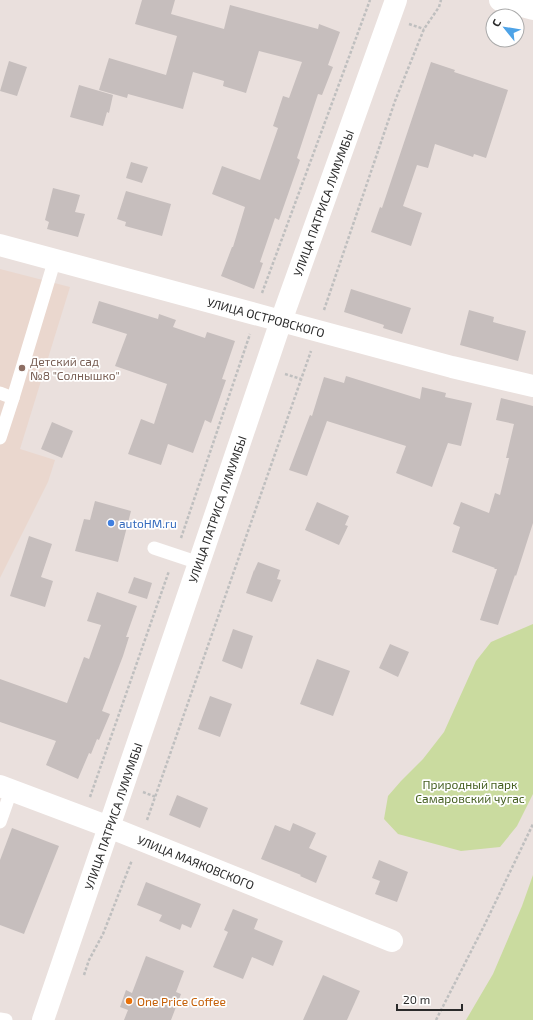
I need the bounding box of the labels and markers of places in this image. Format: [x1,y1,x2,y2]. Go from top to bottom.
place label: Детский сад №8 "Солнышко" [30,354,120,382]
marker: Детский сад №8 "Солнышко" [17,363,27,373]
place label: autoHM.ru [119,516,177,530]
marker: autoHM.ru [106,518,116,528]
place label: One Price Coffee [137,994,226,1008]
marker: One Price Coffee [124,996,134,1006]

